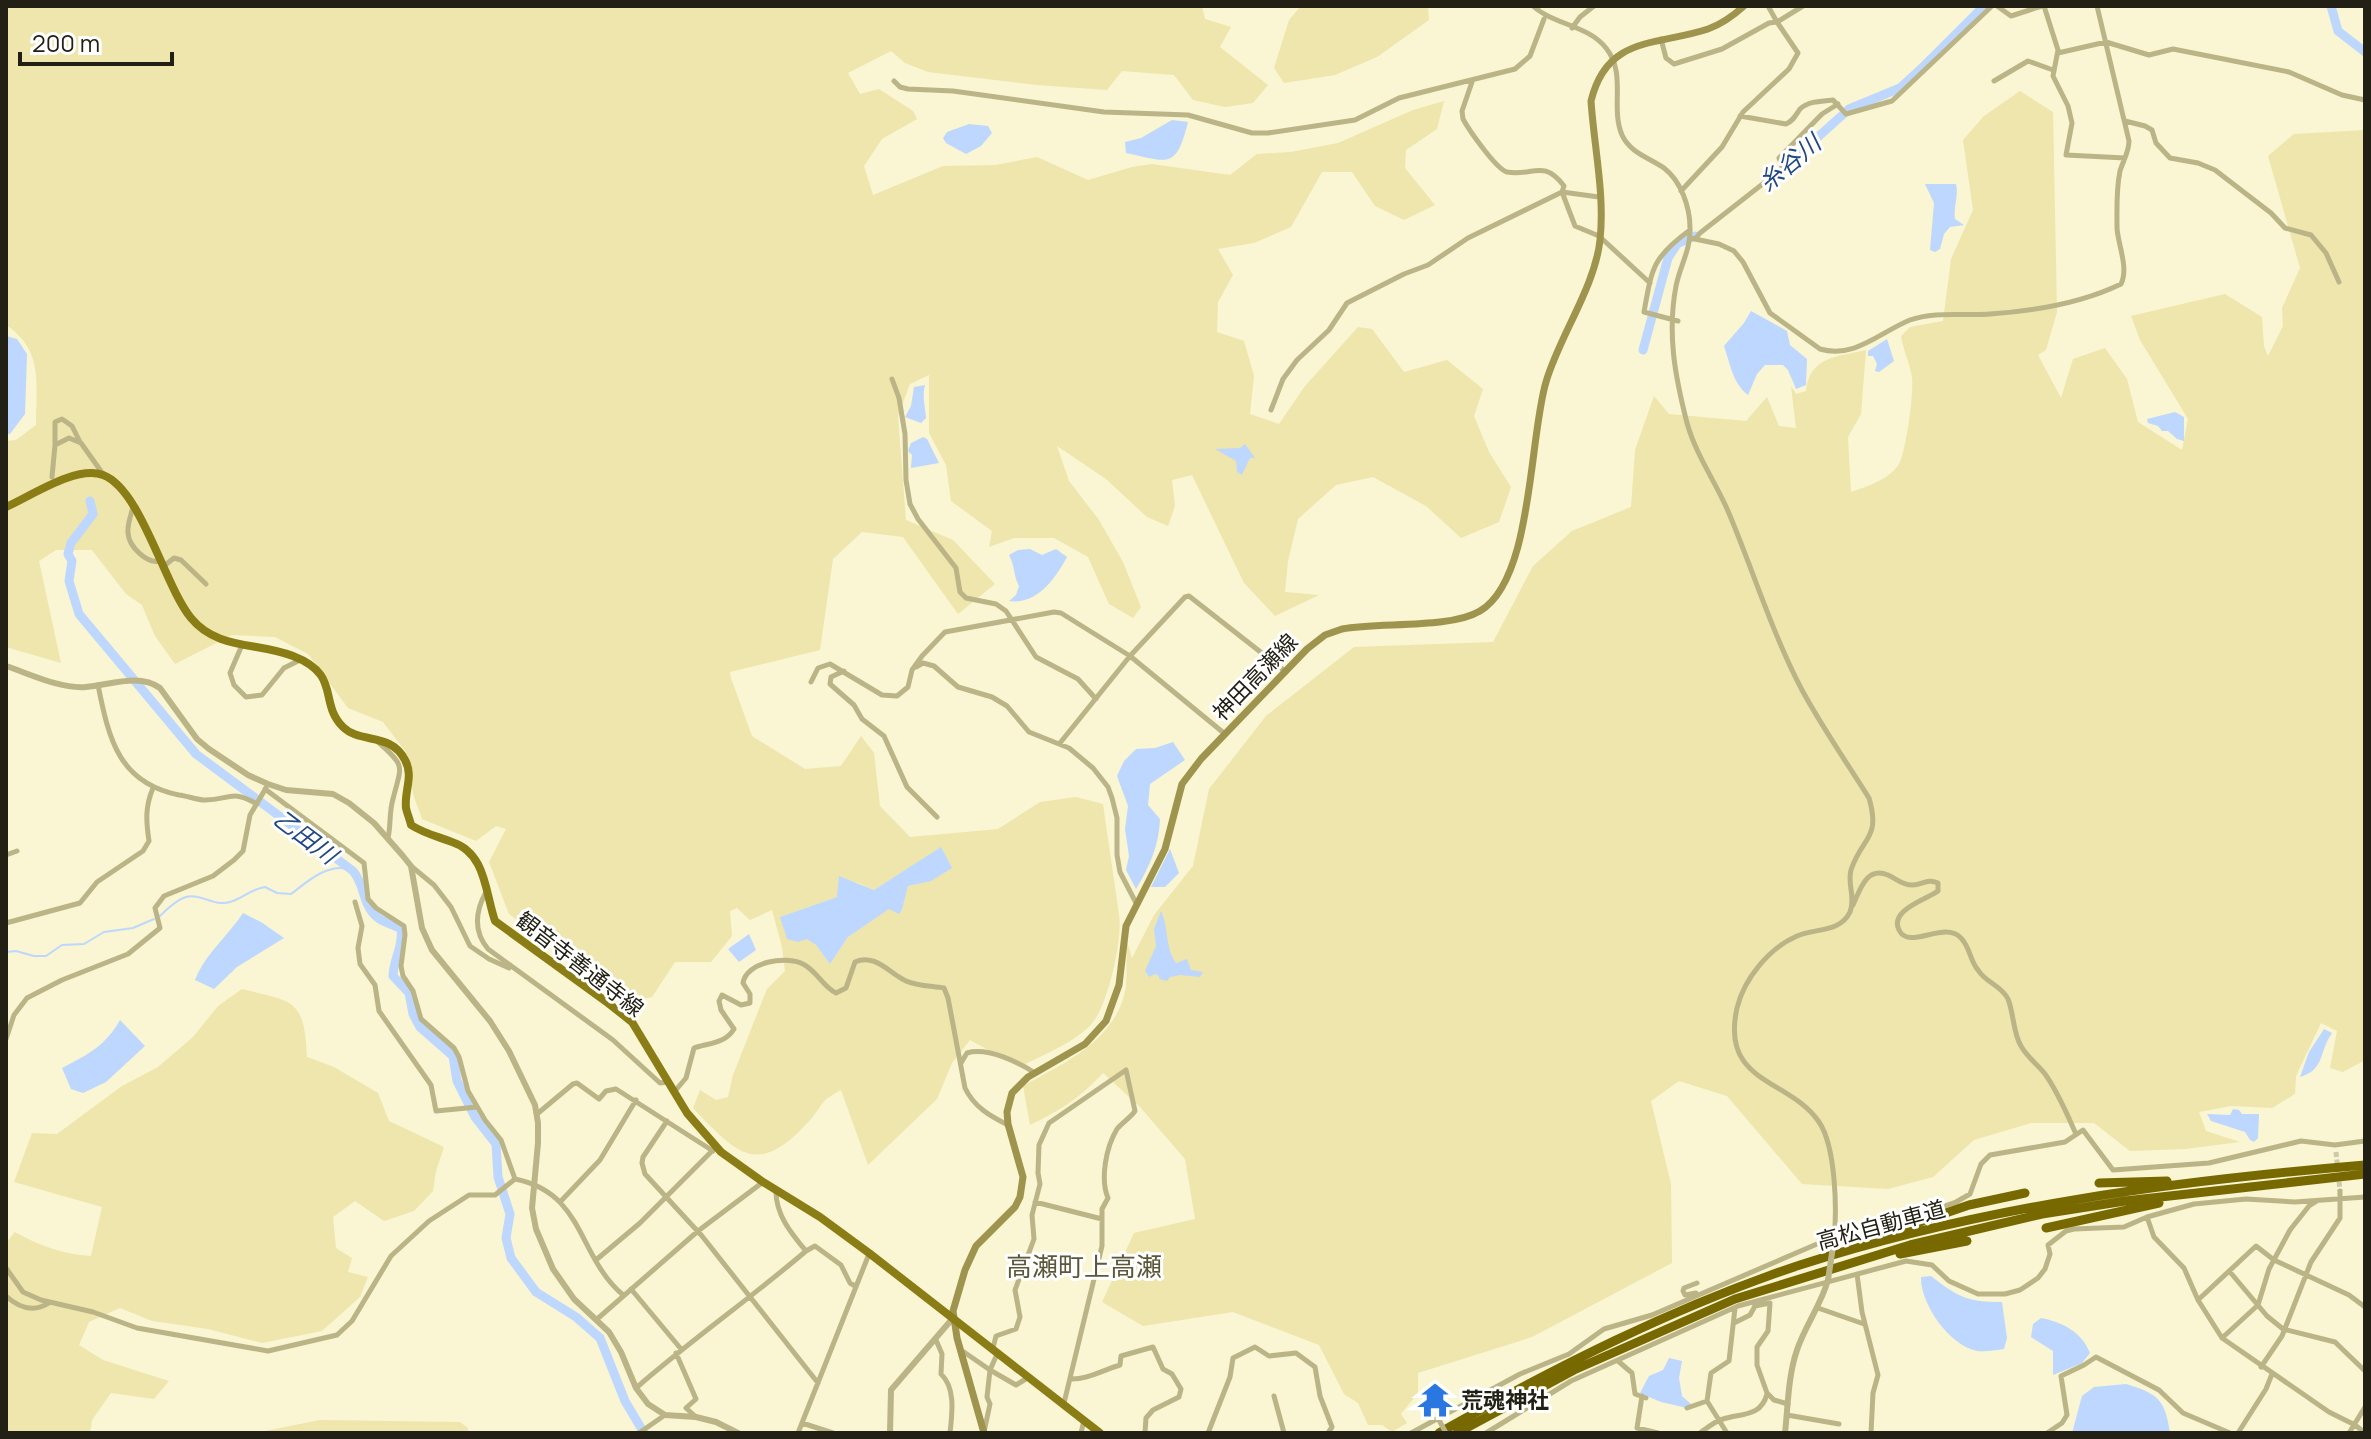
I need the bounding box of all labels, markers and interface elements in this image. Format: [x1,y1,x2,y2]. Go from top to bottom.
scale bar [20,16,172,66]
text: 200 m [32,26,100,59]
water label: 糸谷川 [1751,124,1829,198]
street label: 神田高瀬線 [1206,627,1304,727]
water label: 乙田川 [267,801,347,873]
street label: 観音寺善通寺線 [510,905,650,1023]
street label: 高松自動車道 [1813,1193,1949,1257]
district label: 高瀬町上高瀬 [1006,1248,1162,1284]
temple icon: 荒魂神社 [1416,1381,1454,1419]
place label: 荒魂神社 [1461,1385,1549,1415]

